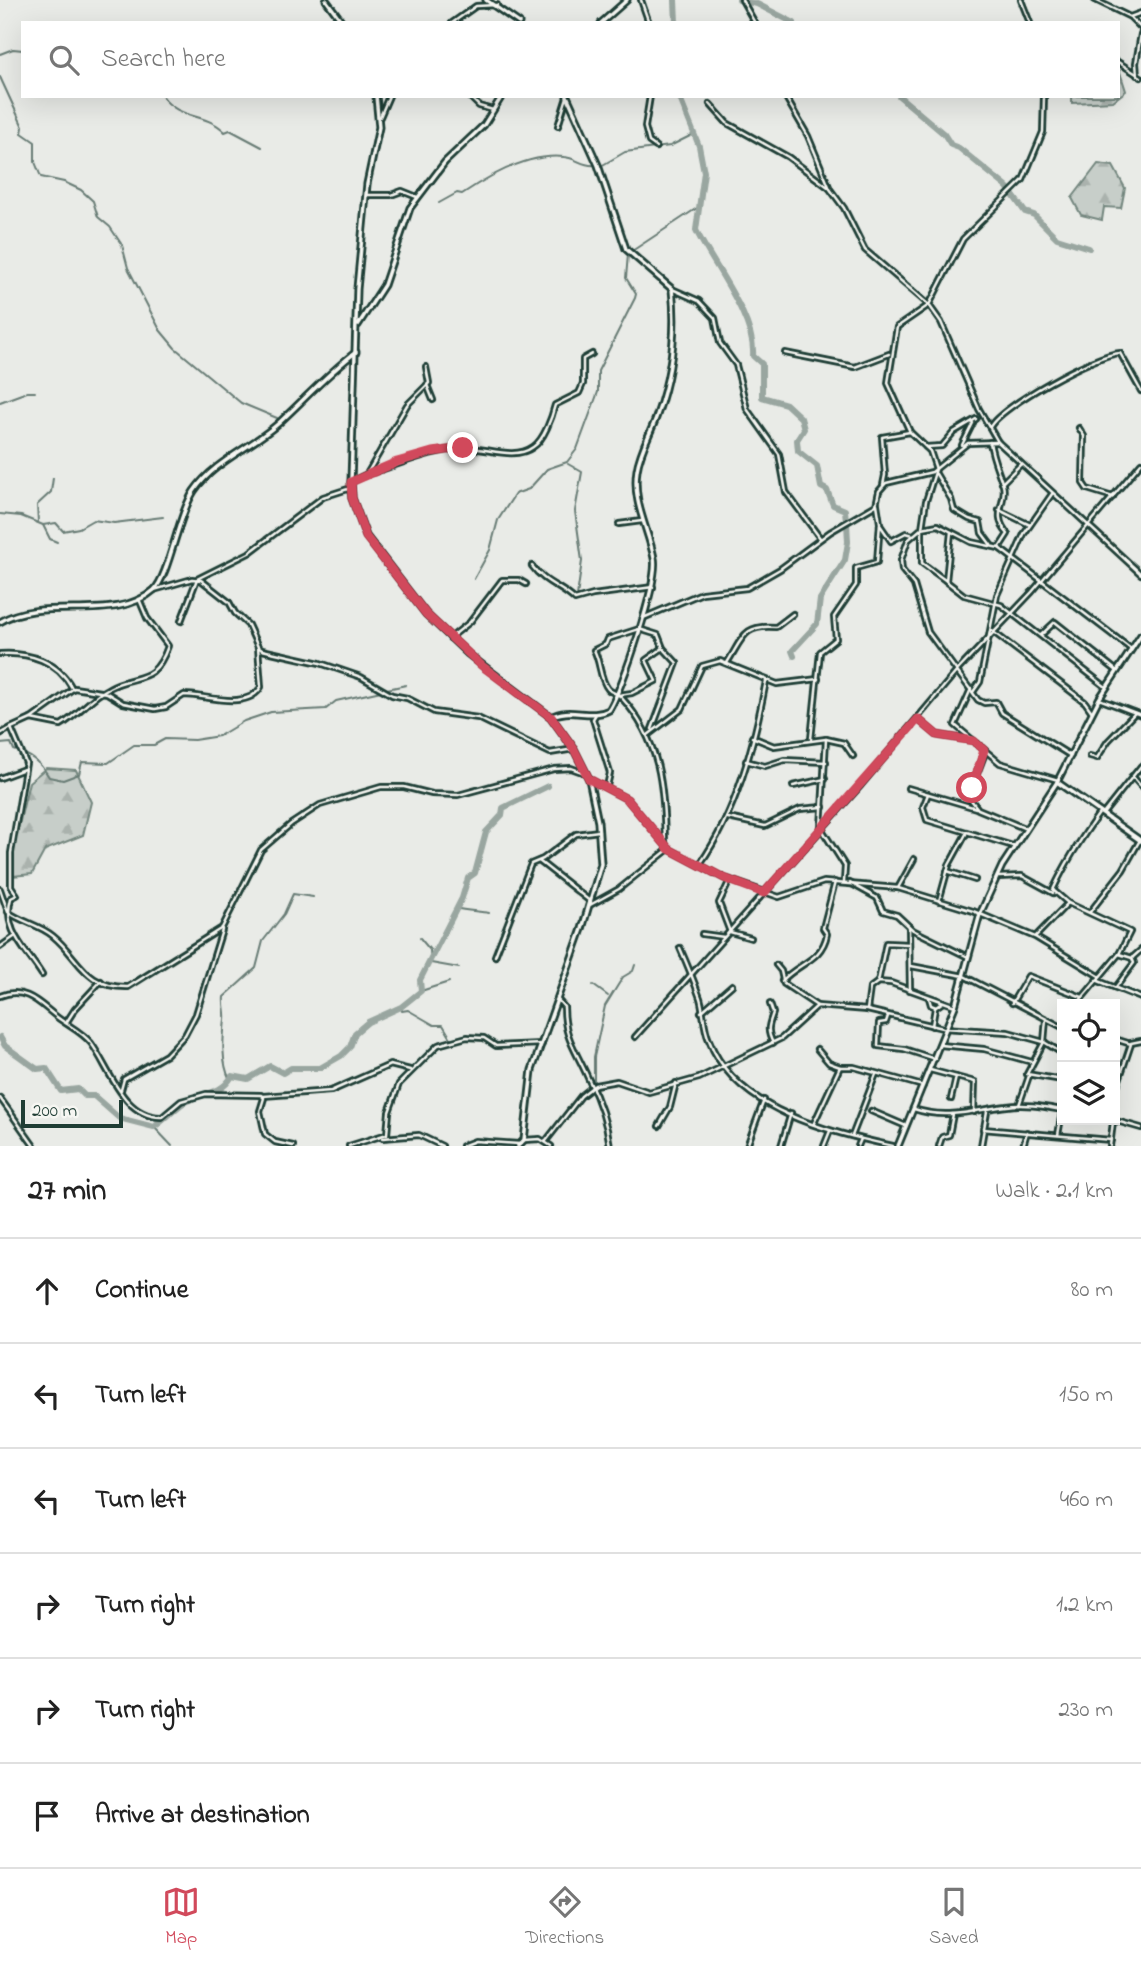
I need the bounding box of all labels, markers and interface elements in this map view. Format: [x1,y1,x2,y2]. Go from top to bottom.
search box [21,21,1120,98]
icon: search [45,41,83,79]
text: Search here [101,41,226,79]
route end [447,432,478,463]
route start [956,772,987,803]
map controls [1057,999,1120,1125]
button: locate [1057,999,1120,1062]
button: layers [1057,1062,1120,1125]
scale bar [21,1097,122,1129]
text: 200 m [32,1098,77,1125]
text: 27 min [28,1170,106,1214]
text: Walk · 2.1 km [995,1175,1113,1208]
icon: ahead [28,1272,66,1310]
text: Continue [95,1272,188,1310]
text: 80 m [1071,1274,1113,1307]
icon: left [28,1377,66,1415]
text: Turn left [95,1377,186,1415]
text: 150 m [1059,1379,1113,1412]
icon: left [28,1482,66,1520]
text: Turn left [95,1482,186,1520]
text: 460 m [1060,1484,1113,1517]
icon: right [28,1587,66,1625]
text: Turn right [95,1587,195,1625]
text: 1.2 km [1056,1589,1113,1622]
icon: right [28,1692,66,1730]
text: Turn right [95,1692,195,1730]
text: 230 m [1059,1694,1113,1727]
icon: arrive [28,1797,66,1835]
text: Arrive at destination [95,1797,310,1835]
tab: Map [162,1883,200,1952]
tab: Directions [525,1883,604,1952]
tab: Saved [929,1883,979,1952]

